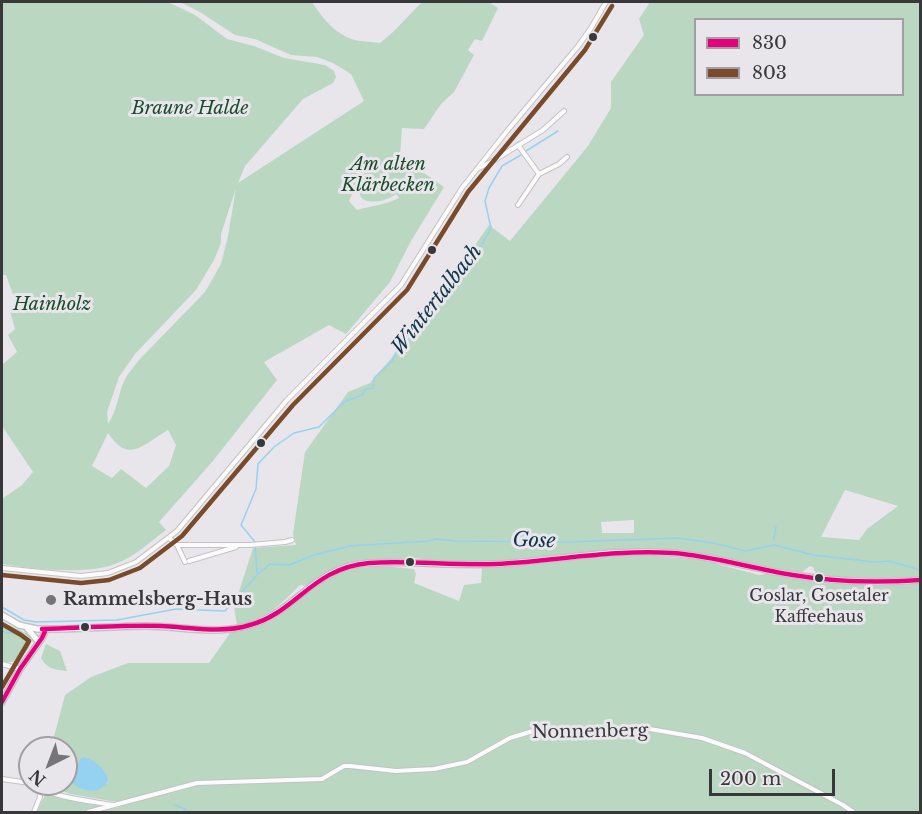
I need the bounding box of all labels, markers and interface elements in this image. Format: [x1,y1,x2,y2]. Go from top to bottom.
legend [694,18,904,96]
unlabelled marker [587,31,599,43]
text: 830 [752,32,787,54]
text: 803 [752,62,787,84]
park label: Braune Halde [132,98,248,120]
park label: Am alten Klärbecken [341,154,435,196]
water label: Wintertalbach [386,240,488,360]
unlabelled marker [426,244,438,256]
park label: Hainholz [13,294,91,316]
unlabelled marker [255,437,267,449]
water label: Gose [512,528,556,554]
unlabelled marker [404,556,416,568]
marker: Goslar, Gosetaler Kaffeehaus [813,572,825,584]
place label: Goslar, Gosetaler Kaffeehaus [749,586,889,624]
place label: Rammelsberg-Haus [63,589,252,611]
marker: Rammelsberg-Haus [44,593,58,607]
unlabelled marker [79,621,91,633]
street label: Nonnenberg [532,720,648,744]
north arrow [18,736,78,796]
scale bar [712,757,838,795]
text: N [25,765,50,790]
text: 200 m [720,768,781,790]

